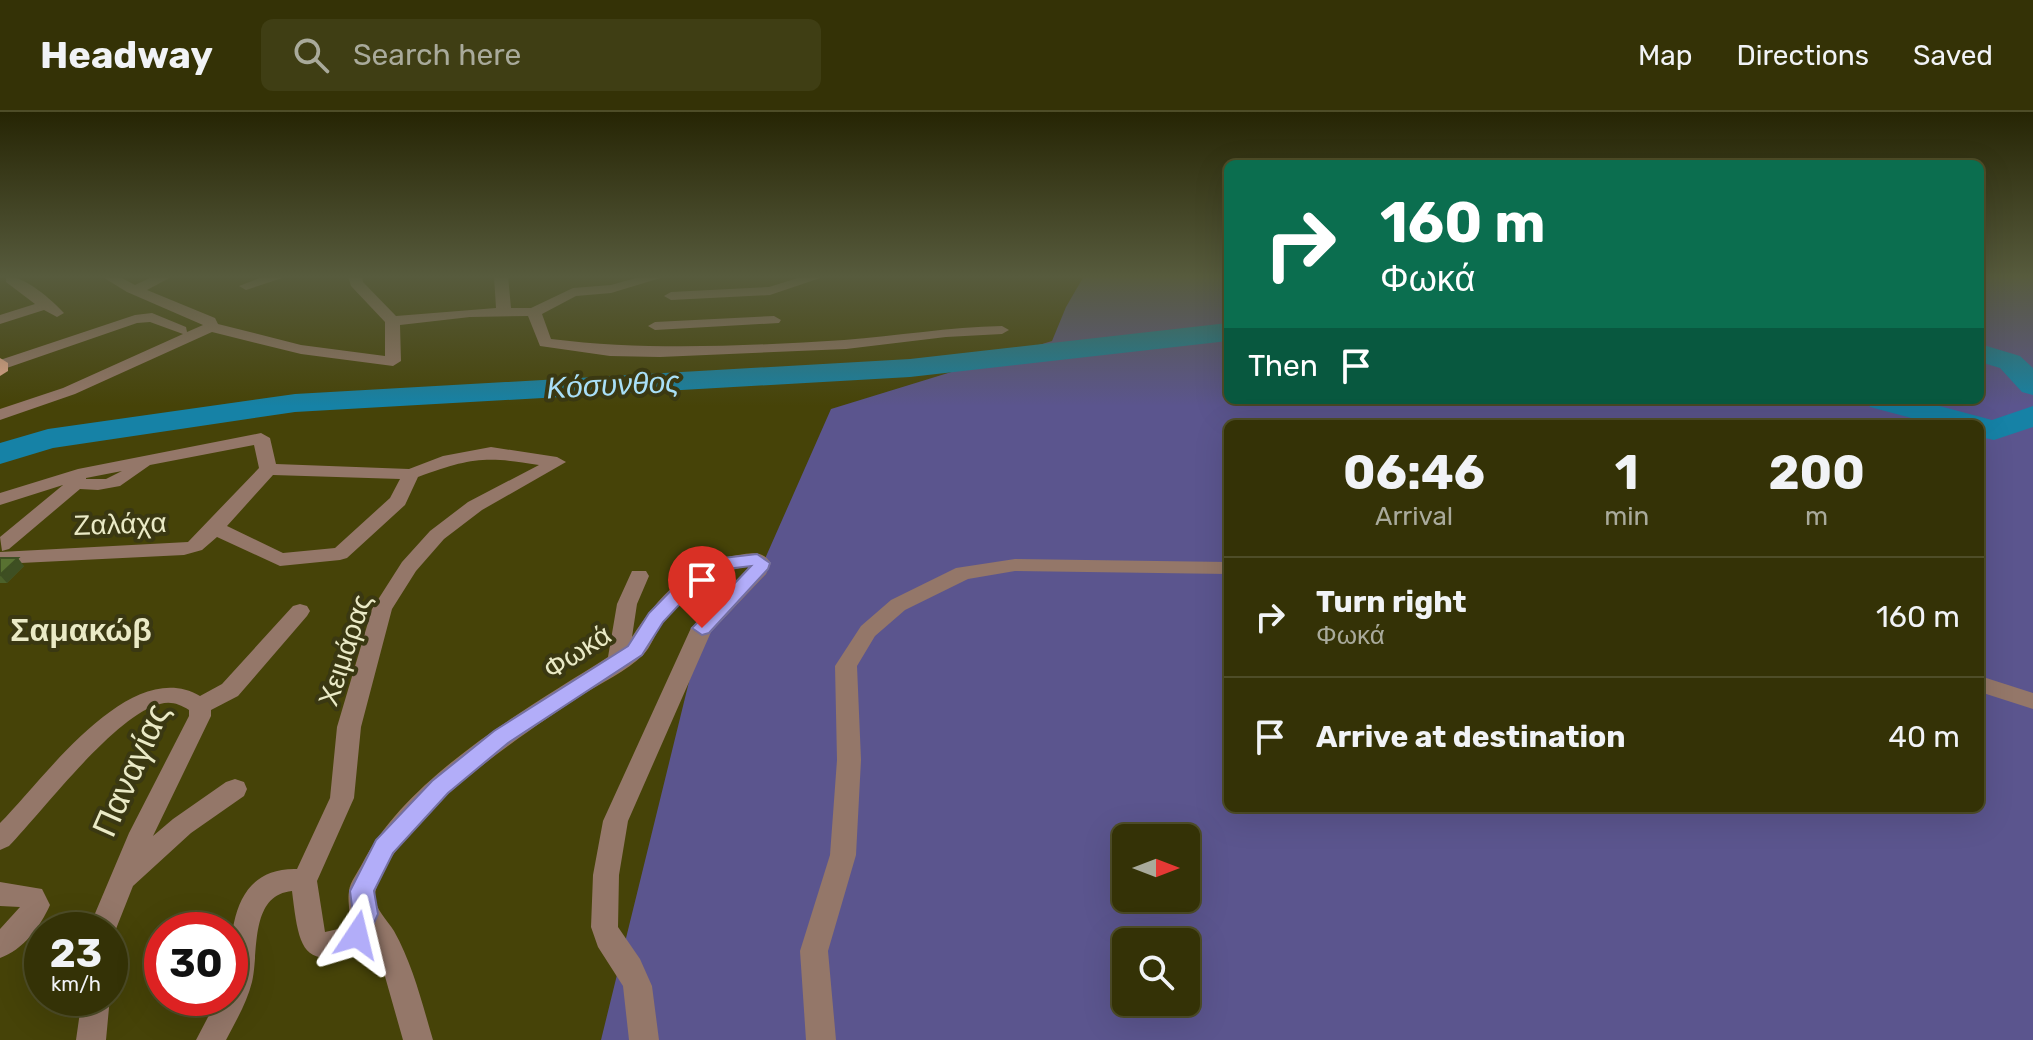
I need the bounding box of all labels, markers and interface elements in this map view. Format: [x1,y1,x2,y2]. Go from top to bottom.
search box [261,19,821,91]
text: Headway [40,32,213,78]
icon: search [289,33,333,77]
text: Search here [353,37,521,73]
text: Map [1638,39,1692,72]
text: Directions [1736,39,1869,72]
text: Saved [1913,39,1993,72]
text: 160 m [1380,190,1546,256]
icon: right [1248,192,1352,296]
text: Φωκά [1380,257,1475,300]
icon: arrive [1334,344,1378,388]
text: Then [1248,348,1318,384]
water label: Κόσυνθος [545,364,681,406]
text: 06:46 [1343,444,1485,501]
text: 1 [1615,444,1639,501]
text: 200 [1768,444,1865,501]
text: Arrival [1375,501,1453,532]
text: min [1604,501,1649,532]
text: m [1805,501,1828,532]
street label: Ζαλάχα [73,506,167,542]
pin [668,546,736,628]
icon: arrive [680,558,724,602]
text: Turn right [1316,584,1467,620]
street label: Χειμάρας [311,590,379,710]
icon: right [1248,595,1292,639]
text: 160 m [1876,599,1960,635]
district label: Σαμακώβ [10,611,152,649]
street label: Φωκά [537,618,617,686]
text: Φωκά [1316,620,1385,651]
street label: Παναγίας [84,697,178,843]
icon: arrive [1248,715,1292,759]
text: Arrive at destination [1316,719,1626,755]
text: 40 m [1888,719,1960,755]
north arrow [1112,824,1200,912]
map controls [1112,824,1200,1016]
position arrow [315,893,399,977]
speed limit sign: 30 [144,912,248,1016]
button: search [1112,928,1200,1016]
text: 23 [50,930,102,977]
text: km/h [51,972,101,996]

